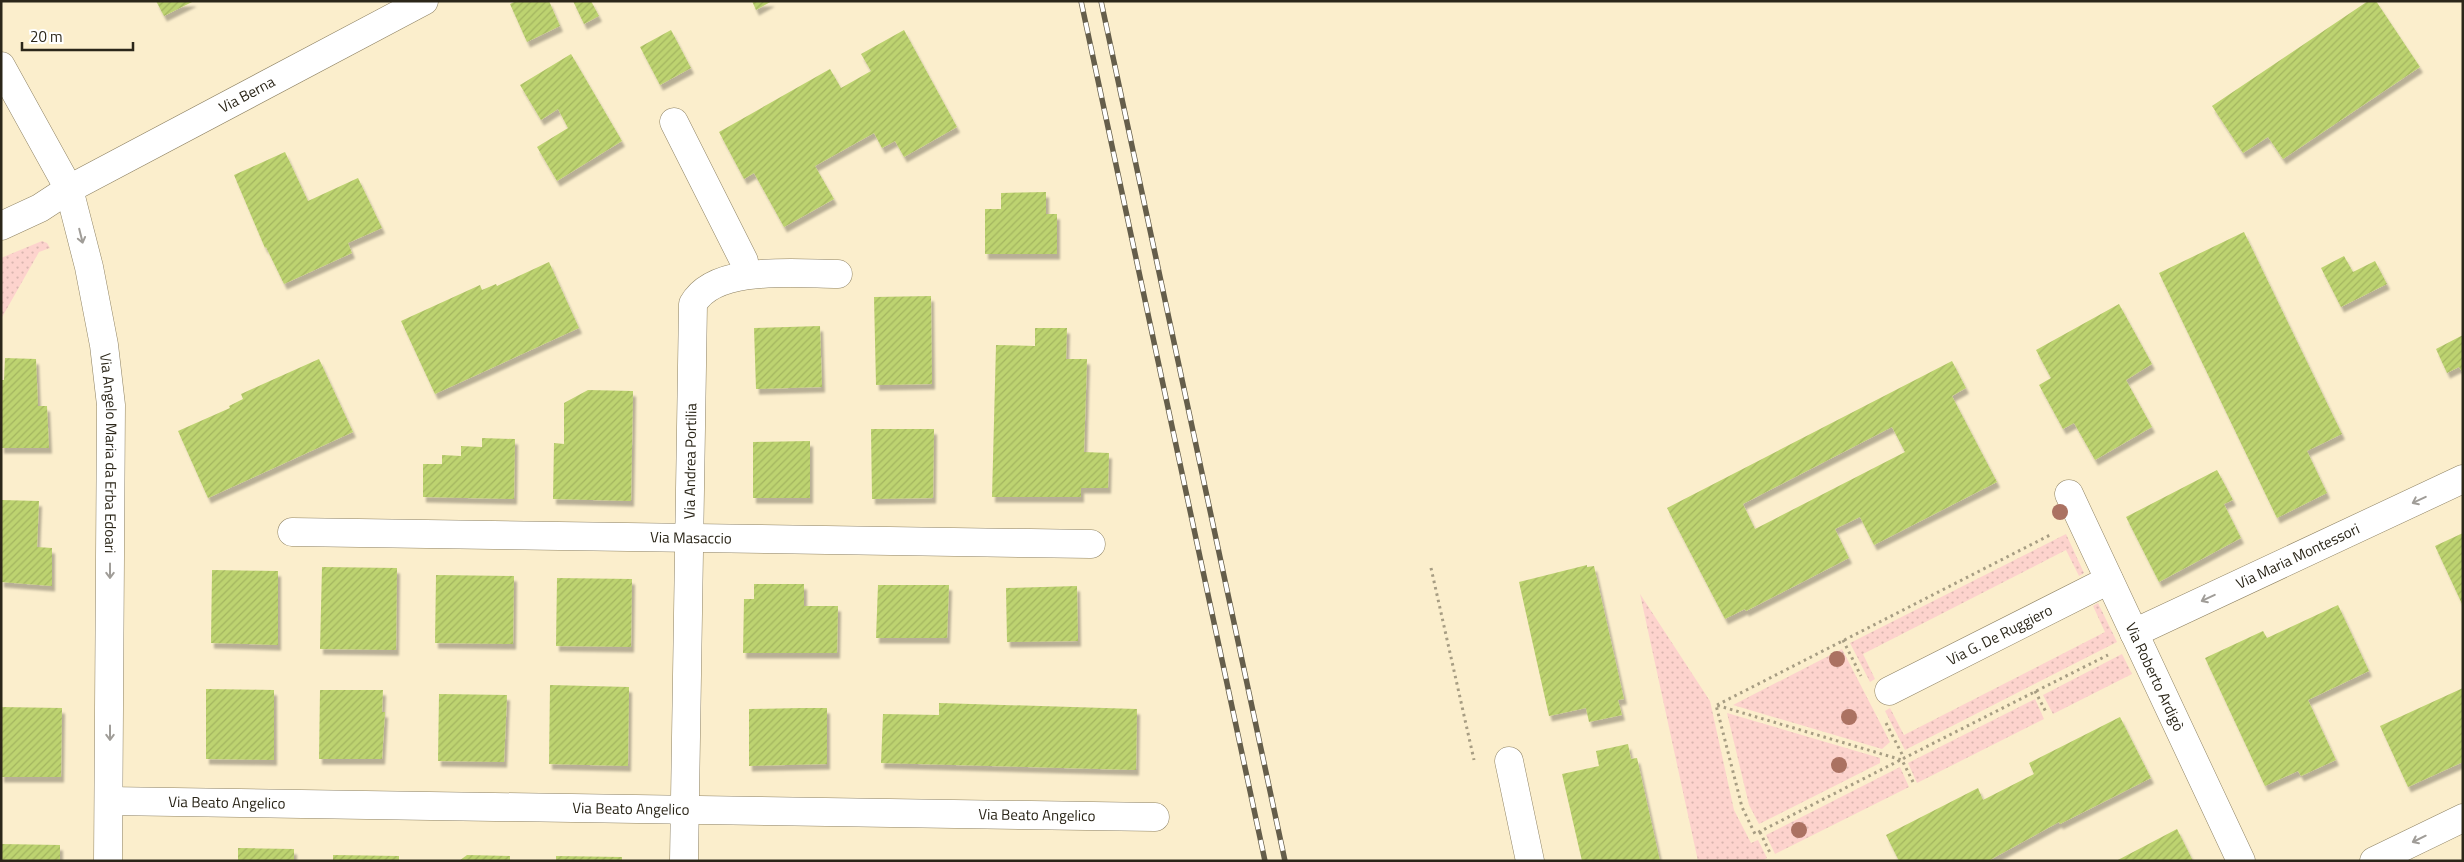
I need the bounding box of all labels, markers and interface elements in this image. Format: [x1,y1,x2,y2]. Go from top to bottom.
scale bar [22,20,134,52]
text: 20 m [30,25,63,48]
street label: Via Berna [215,70,279,119]
one-way arrow [77,228,87,244]
street label: Via Angelo Maria da Erba Edoari [94,352,123,553]
street label: Via Andrea Portilia [678,402,702,519]
one-way arrow [2411,495,2426,505]
street label: Via Maria Montessori [2232,517,2363,595]
street label: Via Masaccio [650,525,732,550]
one-way arrow [105,562,115,579]
one-way arrow [2201,594,2216,603]
street label: Via G. De Ruggiero [1943,598,2056,671]
street label: Via Roberto Ardigò [2120,618,2191,735]
one-way arrow [105,725,114,741]
street label: Via Beato Angelico [168,790,286,815]
street label: Via Beato Angelico [572,796,690,821]
street label: Via Beato Angelico [978,802,1096,827]
one-way arrow [2412,835,2427,844]

